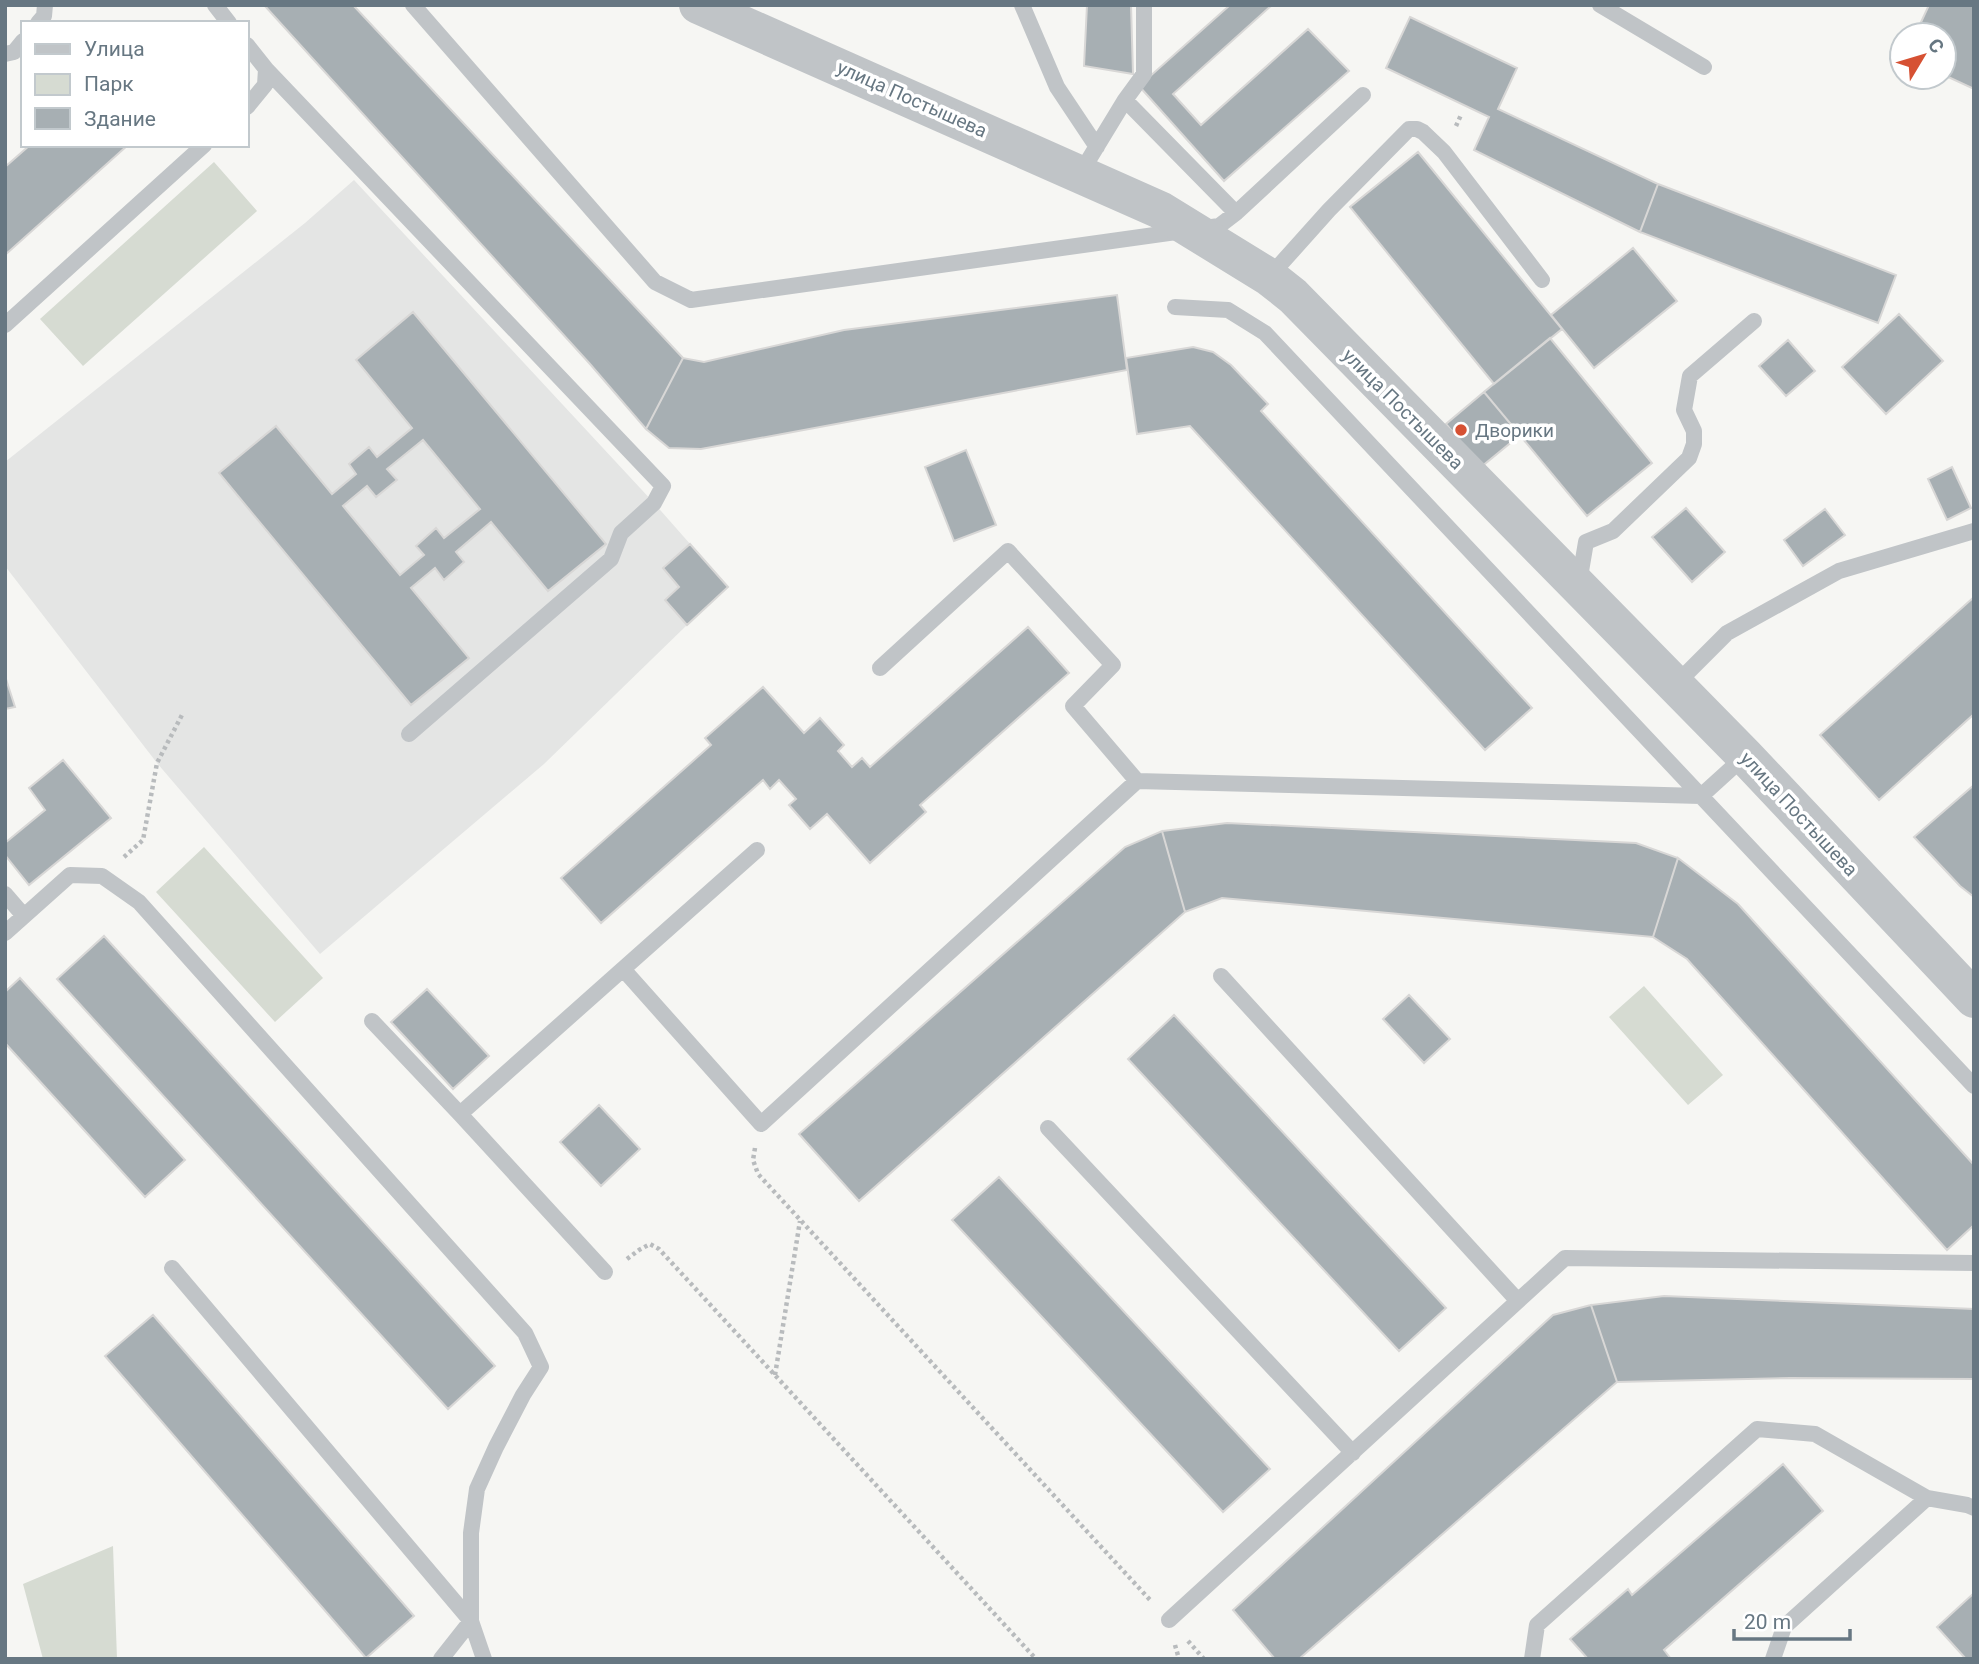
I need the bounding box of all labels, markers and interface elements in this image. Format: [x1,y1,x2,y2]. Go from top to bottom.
legend [21,21,248,147]
north arrow [1888,21,1958,91]
text: С [1923,34,1949,58]
text: Улица [84,37,145,61]
street label: улица Постышева [833,56,991,142]
text: Парк [84,72,134,96]
text: Здание [84,107,156,131]
street label: улица Постышева [1338,344,1468,474]
place label: Дворики [1475,419,1554,442]
marker: Дворики [1453,422,1469,438]
street label: улица Постышева [1735,747,1863,881]
scale bar [1734,1598,1850,1642]
text: 20 m [1744,1610,1791,1634]

